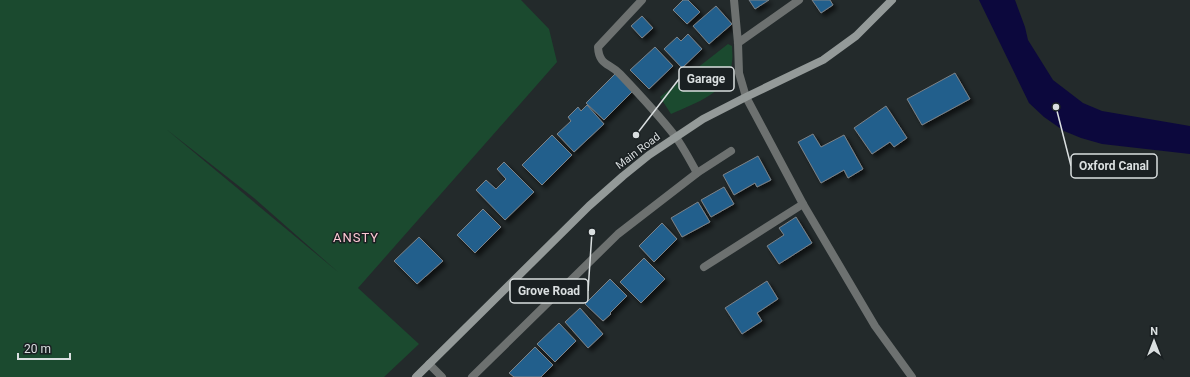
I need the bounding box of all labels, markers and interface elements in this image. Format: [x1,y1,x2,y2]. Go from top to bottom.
callout: Garage [679,67,734,91]
text: Garage [687,72,726,86]
street label: Main Road [613,130,663,172]
callout: Oxford Canal [1071,154,1157,178]
text: Oxford Canal [1079,159,1149,173]
district label: ANSTY [333,230,379,245]
callout: Grove Road [510,279,588,303]
text: Grove Road [518,284,580,298]
north arrow [1134,321,1174,361]
text: N [1150,325,1158,338]
scale bar [18,335,70,361]
text: 20 m [24,342,51,356]

